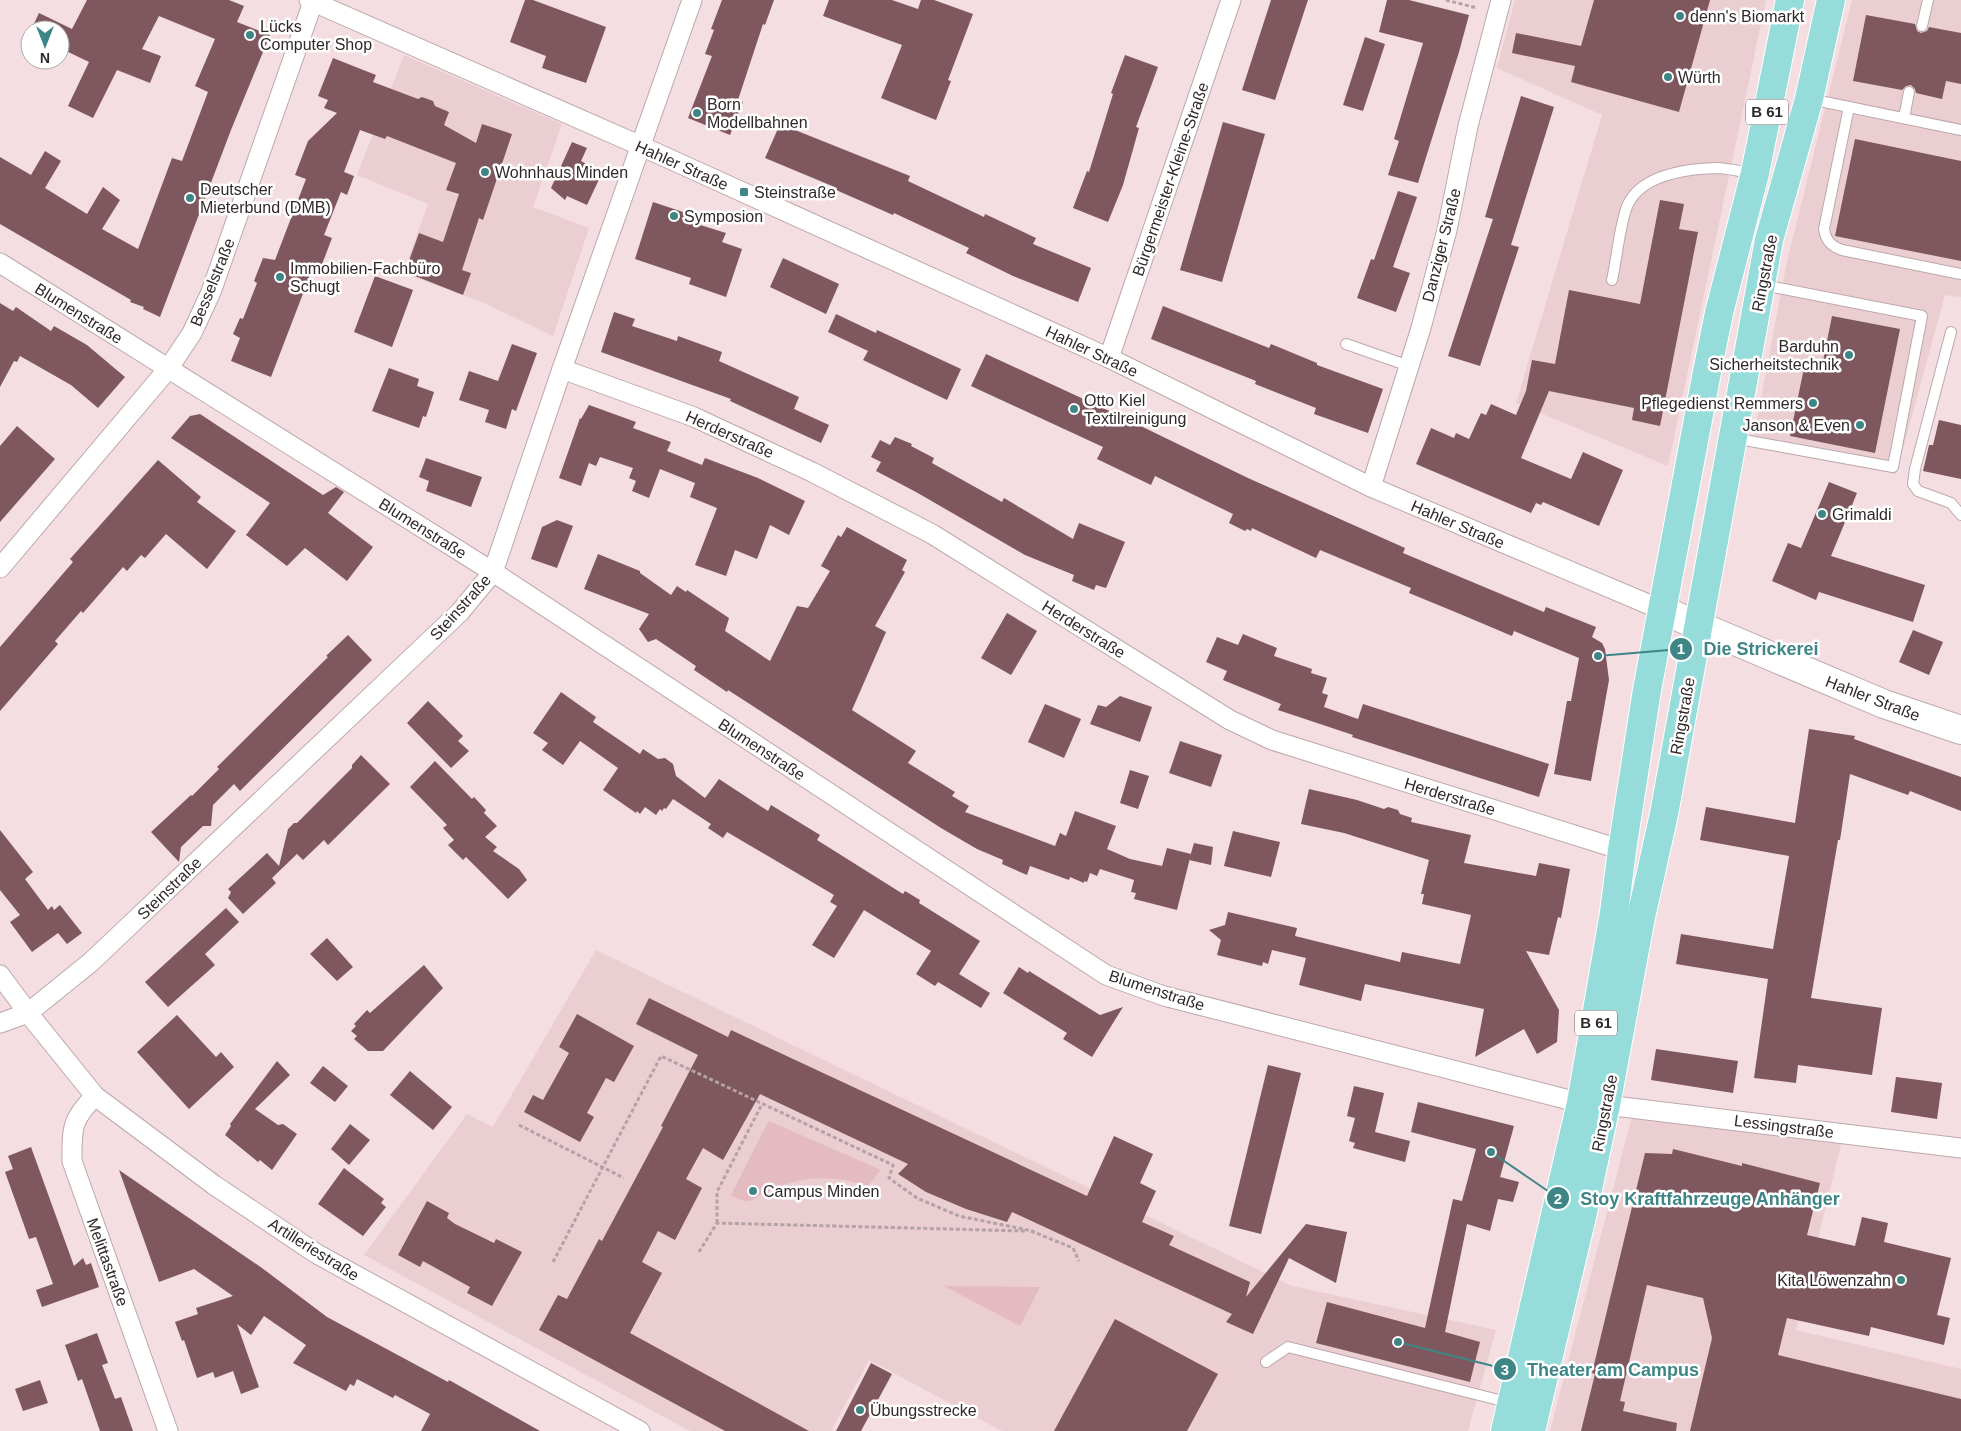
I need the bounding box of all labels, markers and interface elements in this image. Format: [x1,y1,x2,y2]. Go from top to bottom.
place label: denn's Biomarkt [1690,8,1805,25]
marker: denn's Biomarkt [1674,10,1686,22]
place label: Lücks Computer Shop [260,18,372,53]
north arrow [20,20,70,70]
marker: Lücks Computer Shop [244,29,256,41]
text: N [40,50,50,66]
place label: Würth [1678,69,1721,86]
marker: Würth [1662,71,1674,83]
street label: Bürgermeister-Kleine-Straße [1129,80,1212,278]
place label: Born Modellbahnen [707,96,808,131]
road number: B 61 [1746,100,1788,124]
marker: Born Modellbahnen [691,107,703,119]
street label: Hahler Straße [633,137,731,194]
place label: Wohnhaus Minden [495,164,628,181]
marker: Wohnhaus Minden [479,166,491,178]
place label: Deutscher Mieterbund (DMB) [200,181,331,216]
place label: Steinstraße [754,184,836,201]
marker: Steinstraße [738,186,750,198]
street label: Danziger Straße [1419,186,1464,304]
marker: Deutscher Mieterbund (DMB) [184,192,196,204]
place label: Symposion [684,208,763,225]
marker: Symposion [668,210,680,222]
street label: Ringstraße [1749,233,1780,313]
street label: Besselstraße [187,236,238,329]
place label: Immobilien-Fachbüro Schugt [290,260,440,295]
marker: Immobilien-Fachbüro Schugt [274,271,286,283]
street label: Blumenstraße [32,280,126,347]
street label: Hahler Straße [1043,323,1141,380]
place label: Barduhn Sicherheitstechnik [1709,338,1840,373]
marker: Barduhn Sicherheitstechnik [1843,349,1855,361]
place label: Otto Kiel Textilreinigung [1084,392,1186,427]
place label: Pflegedienst Remmers [1641,395,1803,412]
marker: Pflegedienst Remmers [1807,397,1819,409]
marker: Otto Kiel Textilreinigung [1068,403,1080,415]
street label: Herderstraße [683,408,776,461]
place label: Janson & Even [1742,417,1850,434]
marker: Janson & Even [1854,419,1866,431]
street label: Blumenstraße [376,495,470,562]
street label: Hahler Straße [1409,497,1507,552]
place label: Grimaldi [1832,506,1892,523]
marker: Grimaldi [1816,508,1828,520]
street label: Steinstraße [427,571,494,643]
street label: Herderstraße [1039,597,1128,662]
callout: Die Strickerei [1668,633,1828,666]
text: Die Strickerei [1703,639,1819,659]
text: 1 [1677,640,1685,657]
street label: Hahler Straße [1823,673,1922,724]
street label: Ringstraße [1667,676,1698,756]
street label: Blumenstraße [715,715,808,784]
street label: Herderstraße [1402,775,1498,818]
street label: Steinstraße [134,854,205,923]
street label: Blumenstraße [1107,967,1207,1014]
road number: B 61 [1575,1010,1617,1036]
street label: Ringstraße [1589,1073,1620,1153]
street label: Lessingstraße [1733,1112,1835,1141]
callout: Stoy Kraftfahrzeuge Anhänger [1545,1182,1850,1215]
place label: Campus Minden [763,1183,880,1200]
marker: Campus Minden [747,1185,759,1197]
text: Stoy Kraftfahrzeuge Anhänger [1580,1189,1840,1209]
text: 2 [1554,1190,1562,1207]
street label: Artilleriestraße [265,1215,362,1284]
street label: Melittastraße [84,1216,131,1309]
place label: Kita Löwenzahn [1777,1272,1891,1289]
marker: Kita Löwenzahn [1895,1274,1907,1286]
callout: Theater am Campus [1492,1353,1709,1386]
text: Theater am Campus [1527,1360,1699,1380]
text: 3 [1501,1361,1509,1378]
place label: Übungsstrecke [870,1402,977,1419]
marker: Übungsstrecke [854,1404,866,1416]

